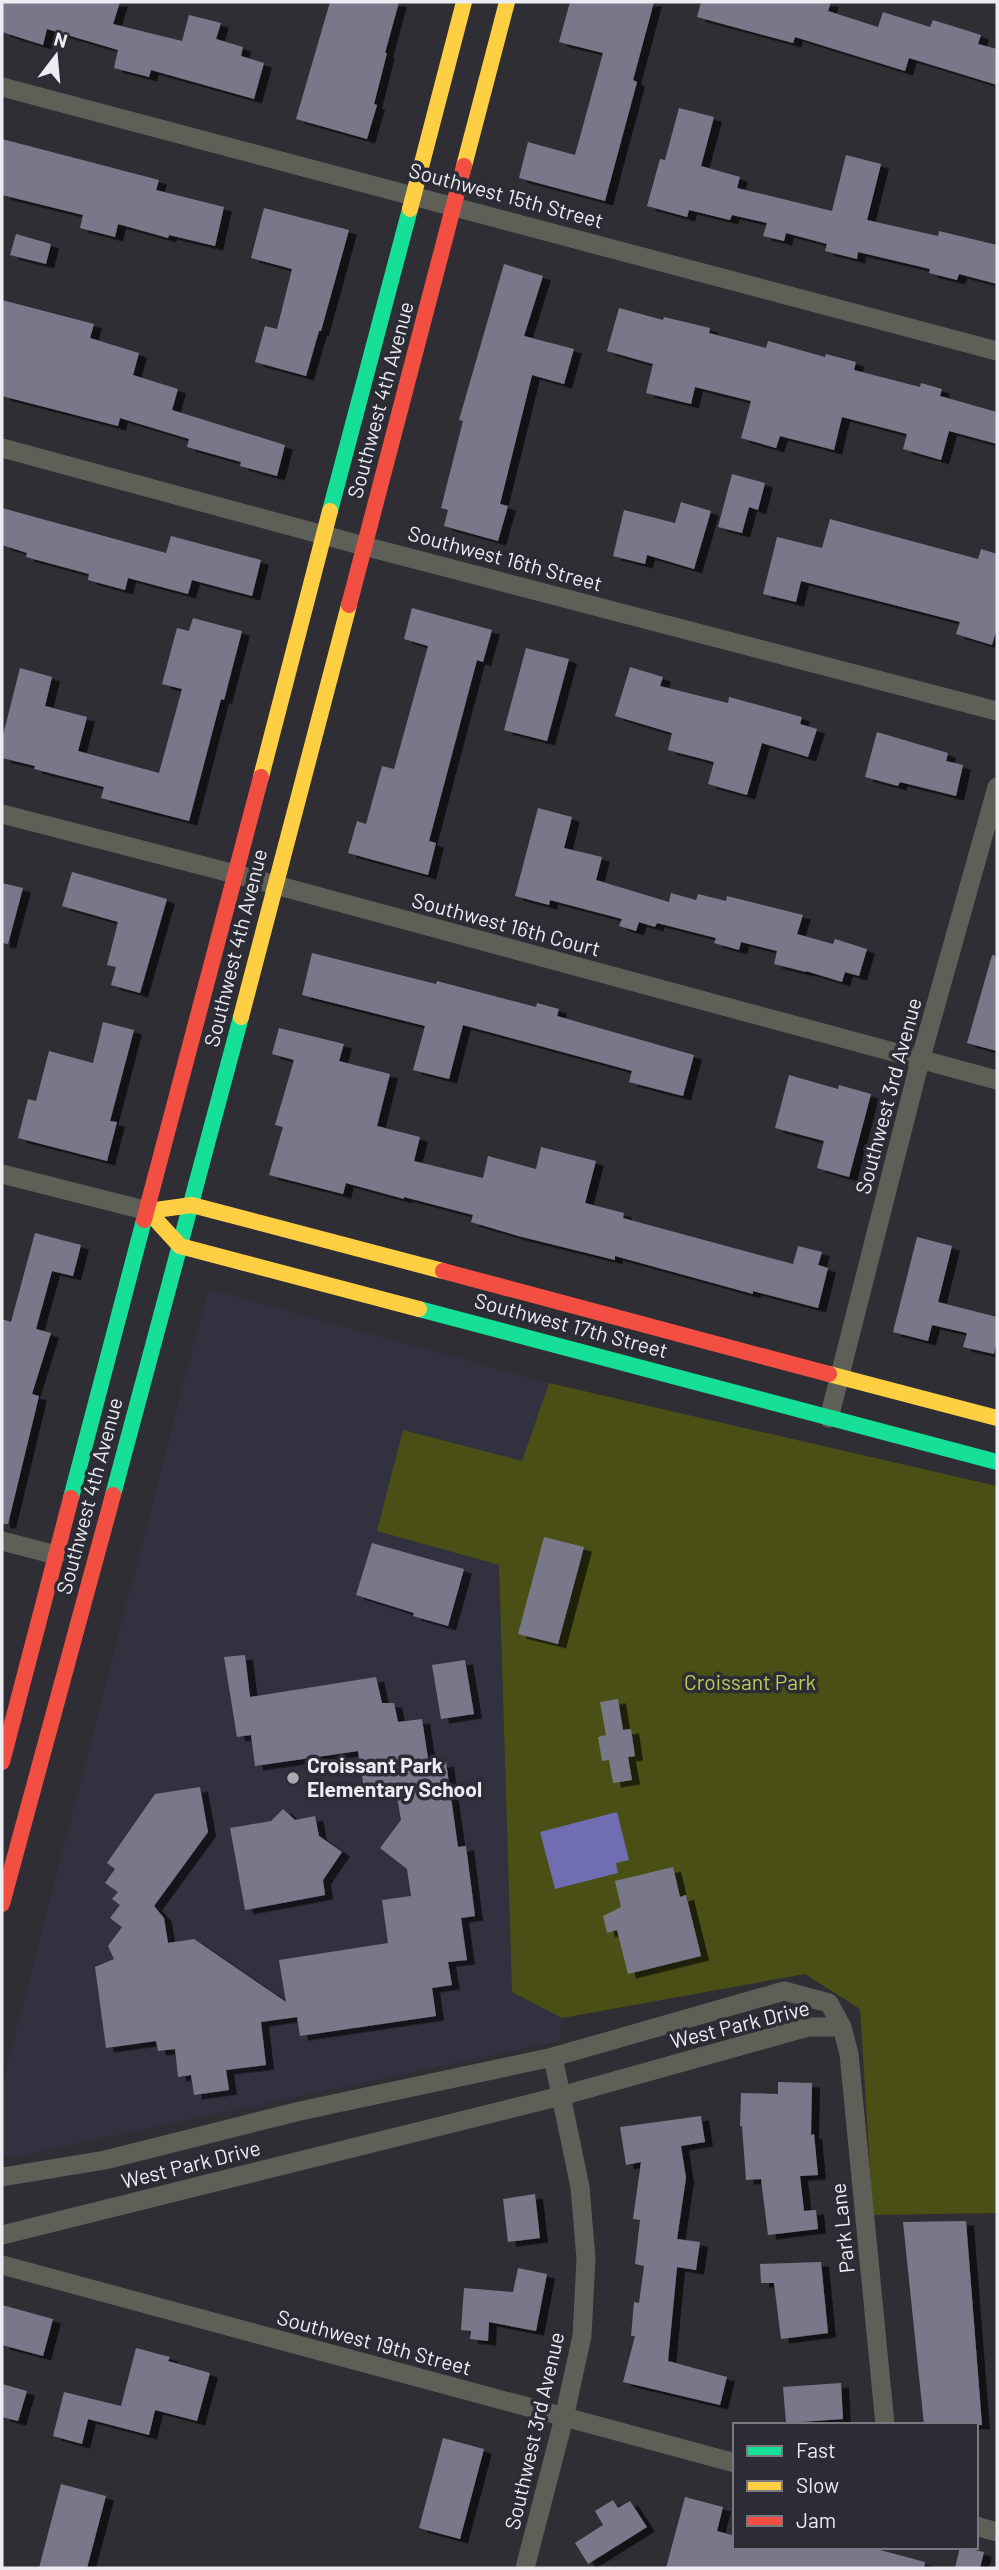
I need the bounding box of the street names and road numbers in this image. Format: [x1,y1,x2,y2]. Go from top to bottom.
street label: Southwest 15th Street [407,157,606,233]
street label: Southwest 4th Avenue [341,298,418,501]
street label: Southwest 16th Street [406,520,605,596]
street label: Southwest 4th Avenue [198,846,271,1049]
street label: Southwest 16th Court [410,886,603,961]
street label: Southwest 3rd Avenue [849,995,926,1197]
street label: Southwest 17th Street [472,1287,671,1362]
street label: Southwest 4th Avenue [50,1394,127,1597]
street label: West Park Drive [667,1994,812,2053]
street label: West Park Drive [118,2134,263,2193]
street label: Park Lane [824,2182,859,2274]
street label: Southwest 19th Street [274,2304,474,2380]
street label: Southwest 3rd Avenue [499,2329,568,2532]

